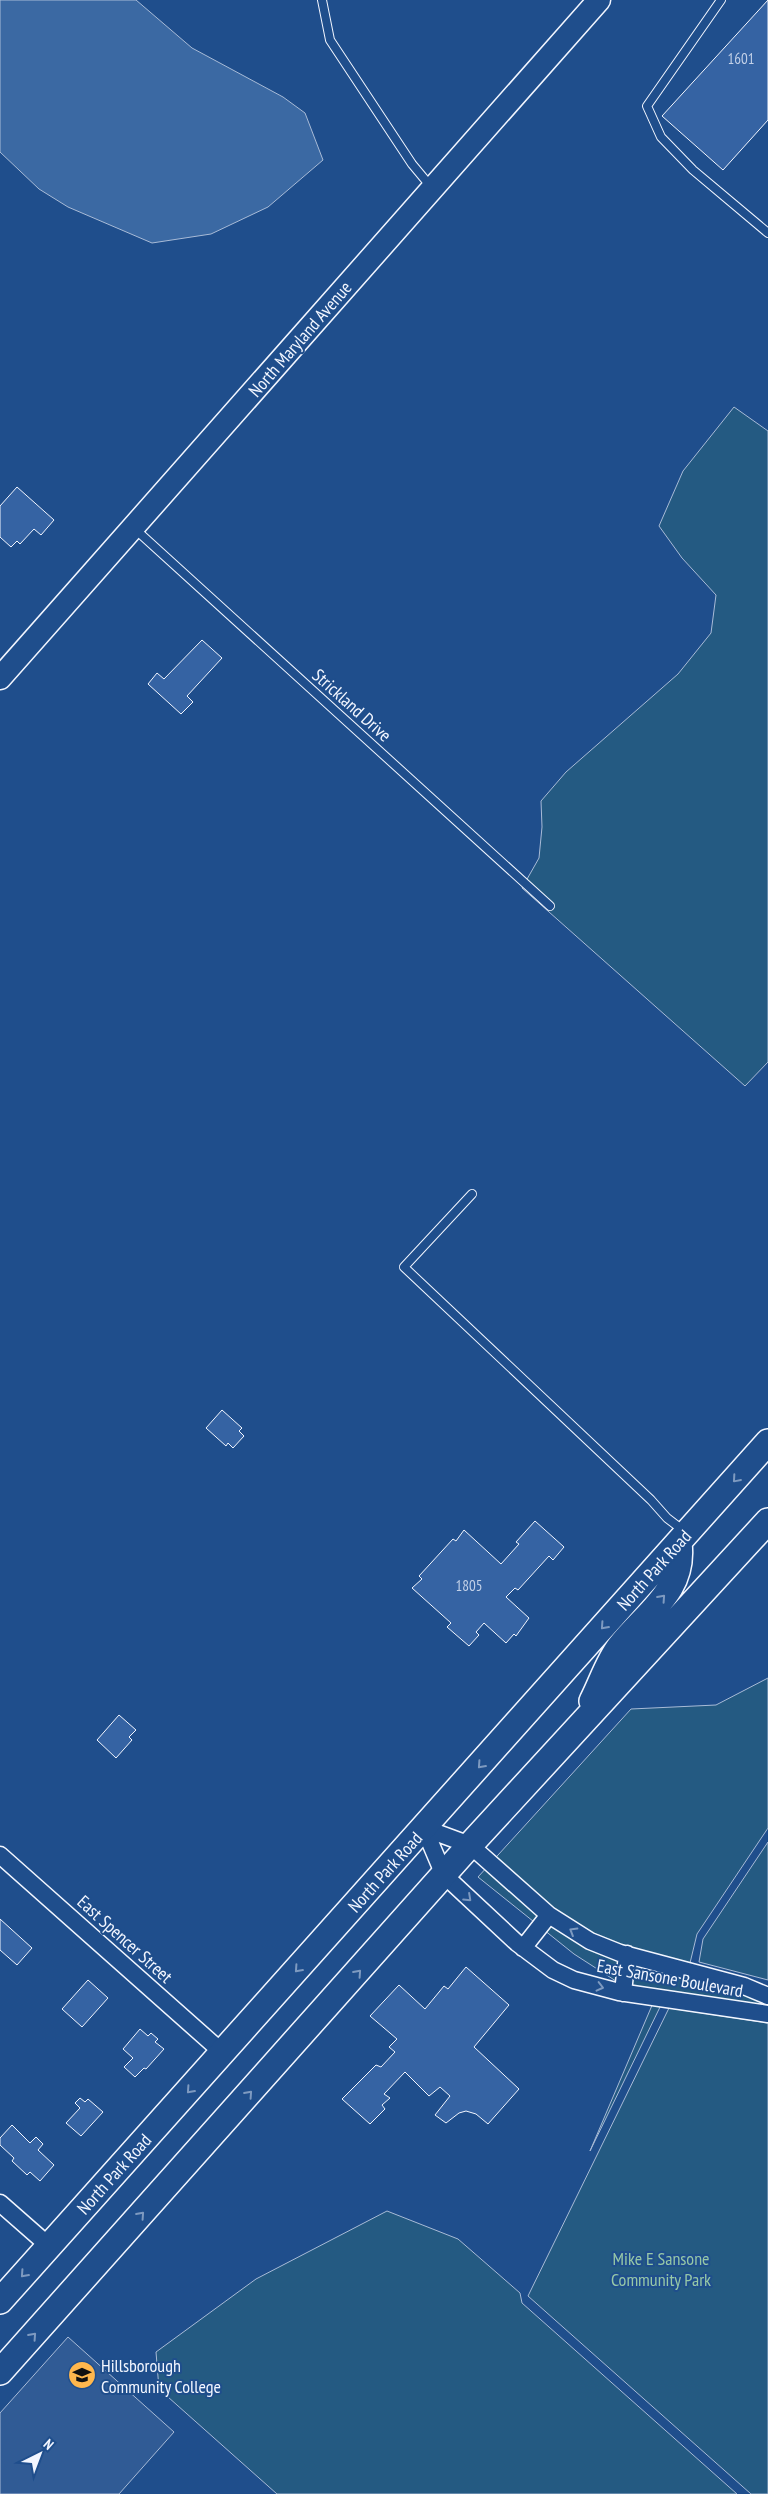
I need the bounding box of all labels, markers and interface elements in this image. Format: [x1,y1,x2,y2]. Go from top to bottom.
house number: 1601 [727,49,755,68]
street label: North Maryland Avenue [243,276,357,402]
street label: Strickland Drive [308,663,396,747]
one-way arrow [733,1473,742,1482]
street label: North Park Road [612,1525,696,1615]
house number: 1805 [455,1576,483,1595]
one-way arrow [657,1594,666,1603]
one-way arrow [601,1621,610,1630]
one-way arrow [478,1759,487,1768]
street label: North Park Road [343,1827,427,1917]
street label: East Spencer Street [73,1890,177,1988]
one-way arrow [462,1892,471,1901]
one-way arrow [569,1928,578,1938]
street label: East Sansone Boulevard [595,1954,745,2002]
one-way arrow [295,1963,304,1972]
one-way arrow [352,1969,361,1978]
one-way arrow [596,1982,604,1992]
one-way arrow [187,2084,196,2093]
one-way arrow [244,2091,253,2100]
street label: North Park Road [72,2129,156,2219]
one-way arrow [135,2212,144,2221]
park label: Mike E Sansone Community Park [611,2247,711,2291]
one-way arrow [21,2268,30,2277]
one-way arrow [27,2333,36,2342]
place label: Hillsborough Community College [101,2354,221,2398]
school or university icon: Hillsborough Community College [67,2360,97,2390]
north arrow [15,2429,65,2479]
text: N [40,2435,58,2454]

